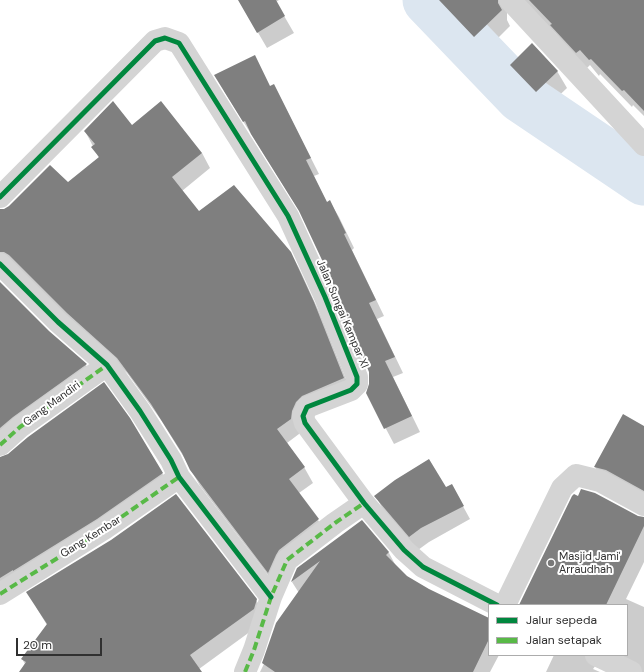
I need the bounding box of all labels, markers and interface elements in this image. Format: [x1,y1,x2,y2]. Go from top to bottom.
street label: Jalan Sungai Kampar XI [313,258,371,370]
street label: Gang Mandiri [21,379,83,429]
street label: Gang Kembar [58,513,124,561]
place label: Masjid Jami' Arraudhah [559,550,621,576]
marker: Masjid Jami' Arraudhah [546,558,556,568]
legend [488,604,628,656]
text: Jalur sepeda [526,612,597,628]
scale bar [18,630,104,656]
text: Jalan setapak [526,632,602,648]
text: 20 m [23,637,52,653]

